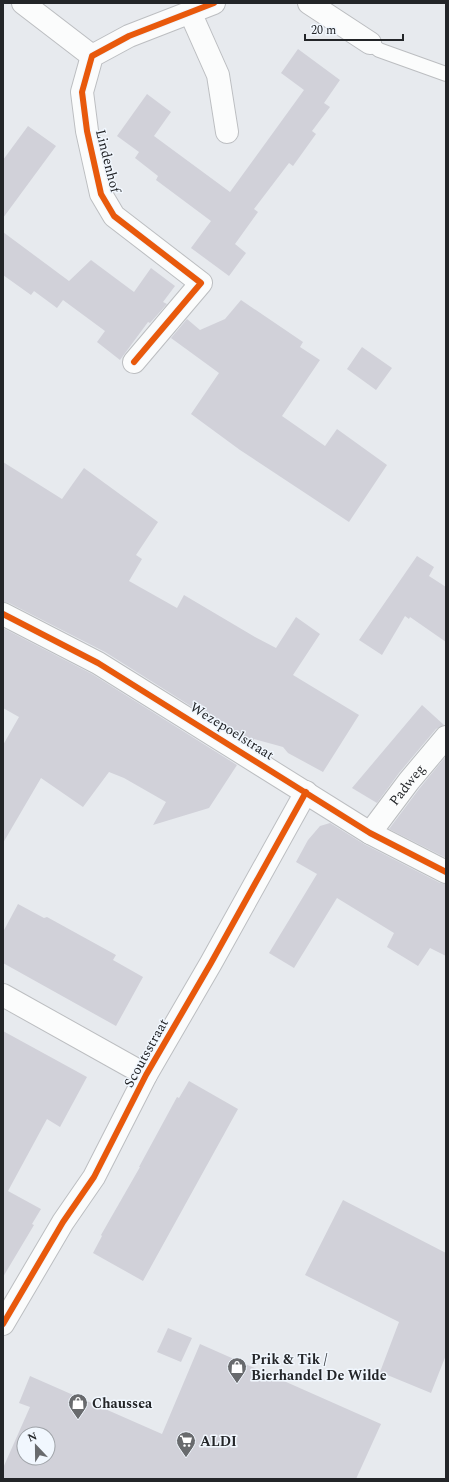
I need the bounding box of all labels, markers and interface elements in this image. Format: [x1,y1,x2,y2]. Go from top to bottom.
scale bar [305,16,403,42]
text: 20 m [311,21,336,40]
street label: Lindenhof [90,127,126,196]
street label: Wezepoelstraat [186,697,278,765]
street label: Padweg [384,759,430,810]
street label: Scoutsstraat [118,1015,174,1091]
place label: Prik & Tik / Bierhandel De Wilde [251,1349,387,1386]
shop icon: Prik & Tik / Bierhandel De Wilde [226,1356,248,1384]
shop icon: Chaussea [67,1392,89,1420]
place label: Chaussea [92,1393,153,1414]
north arrow [16,1426,56,1466]
text: N [25,1428,40,1447]
supermarket icon: ALDI [175,1430,197,1458]
place label: ALDI [200,1431,237,1452]

